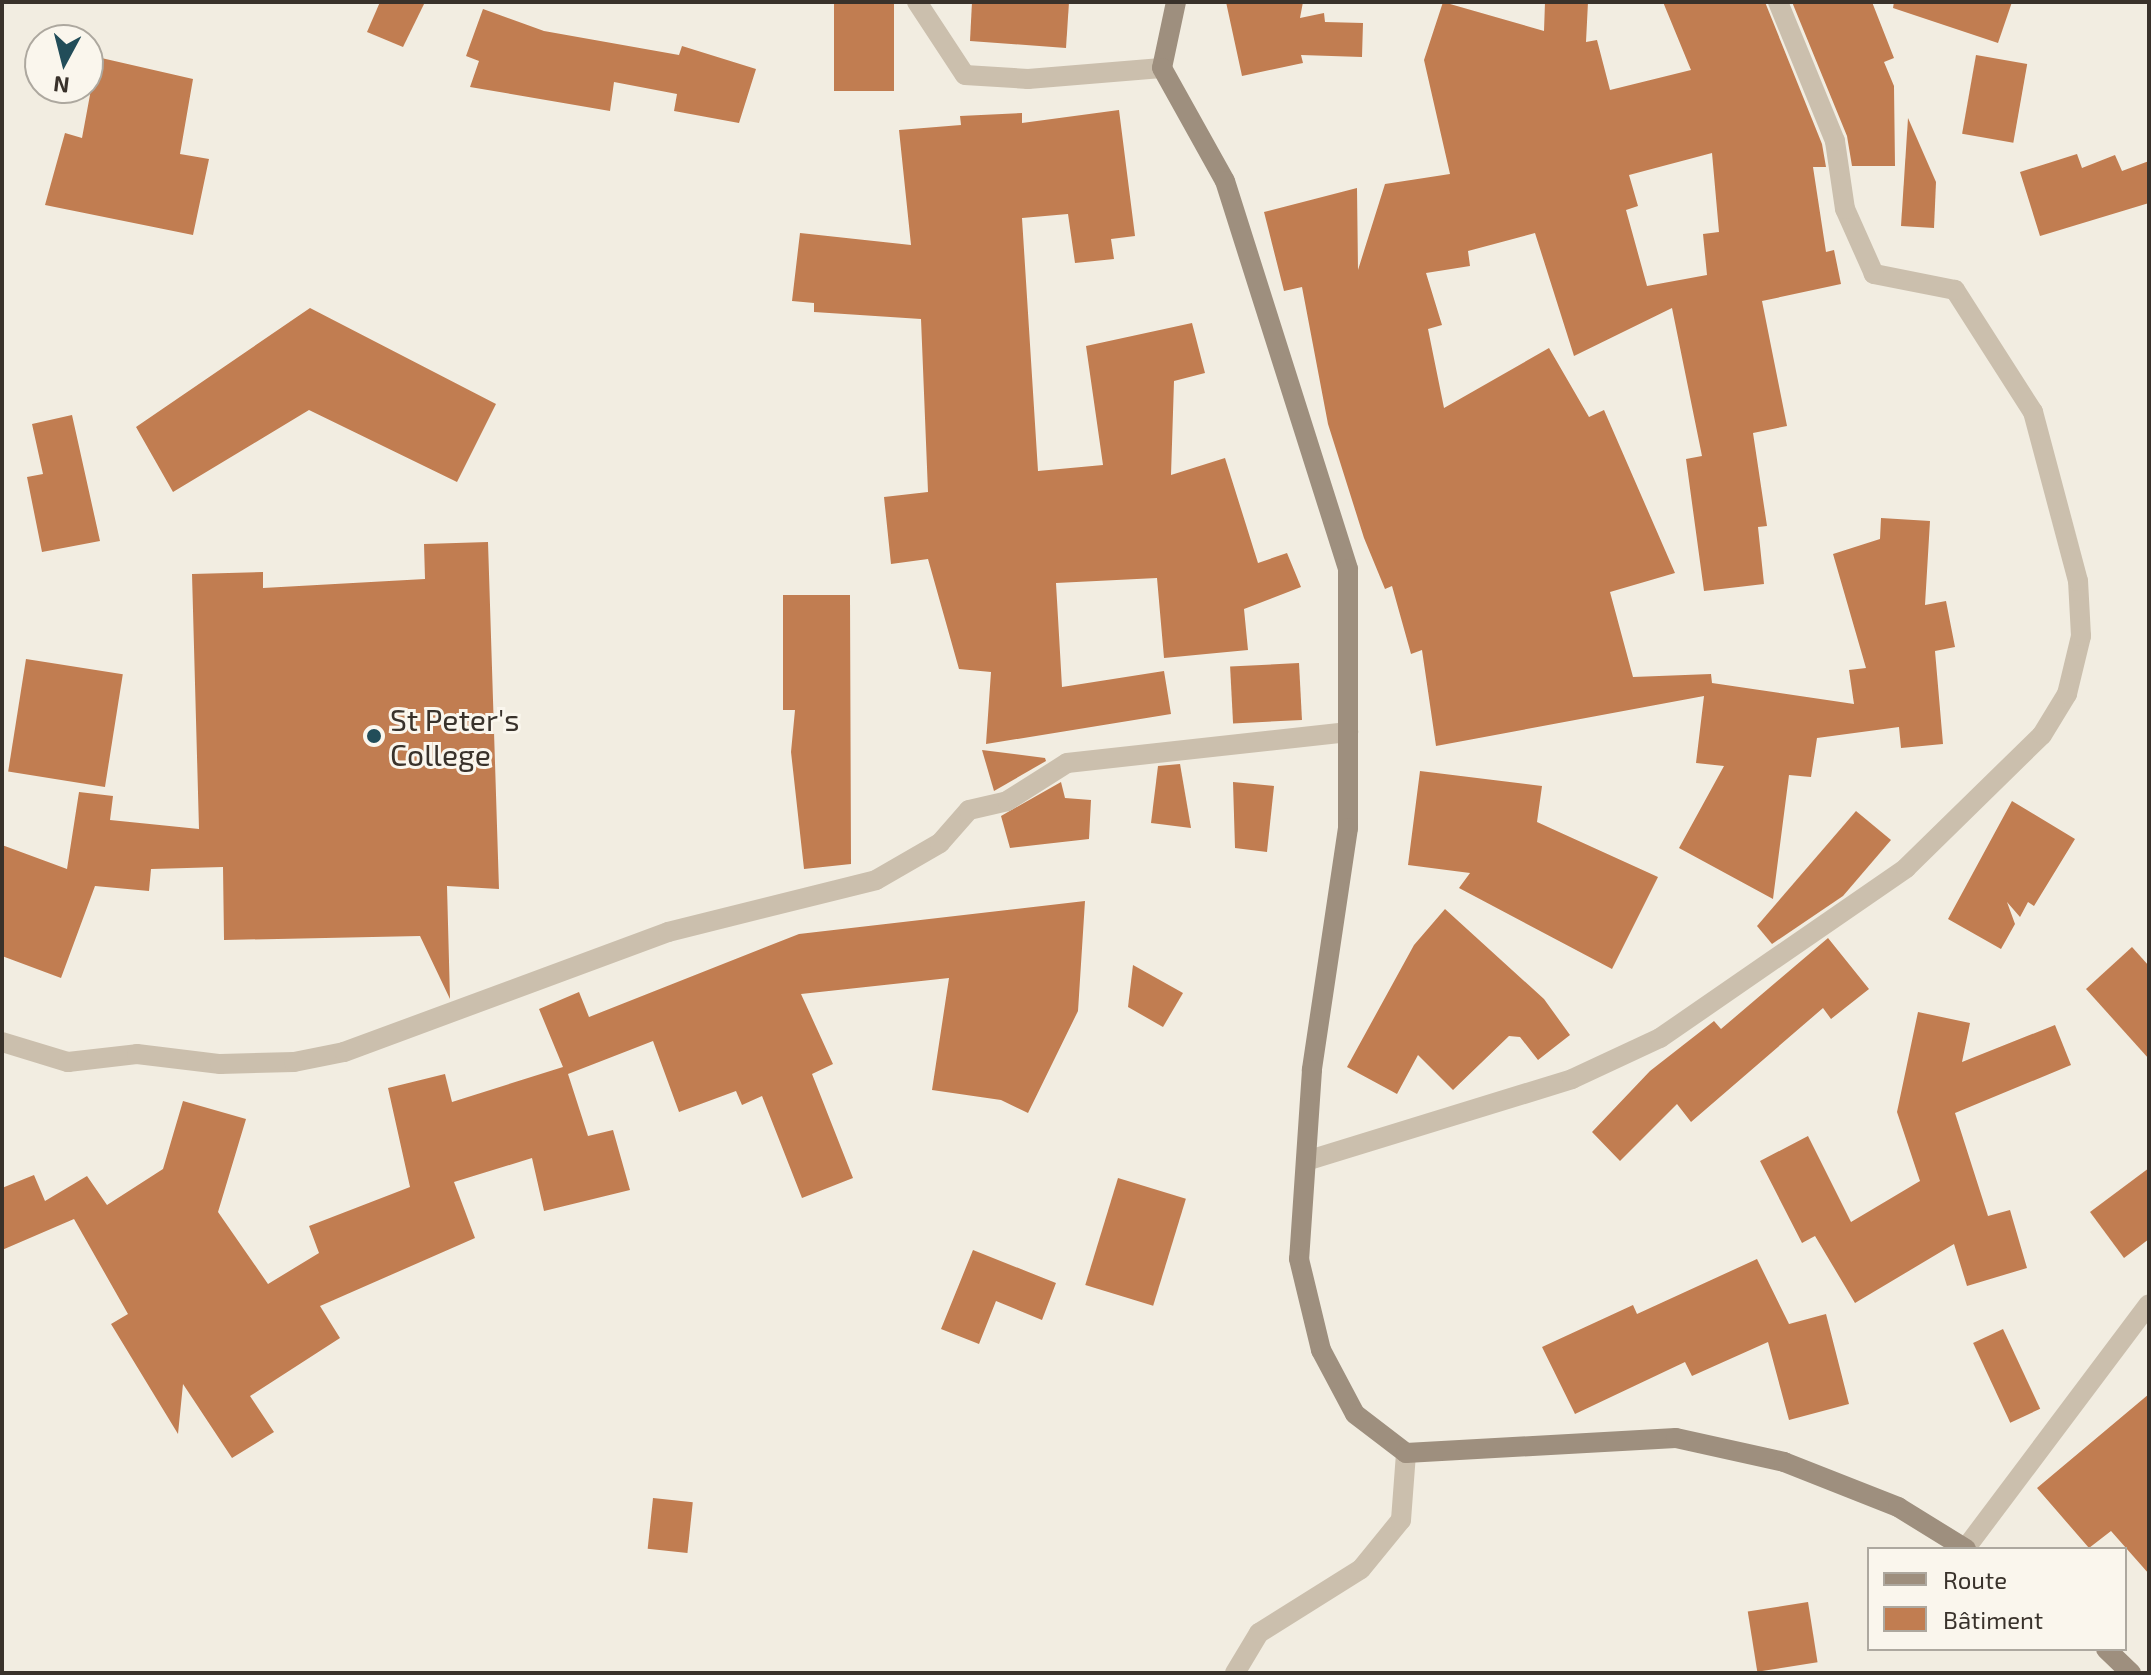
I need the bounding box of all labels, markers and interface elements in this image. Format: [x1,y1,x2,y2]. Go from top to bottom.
north arrow [24,24,104,104]
text: N [52,72,71,100]
place label: St Peter's College [390,701,519,772]
marker: St Peter's College [365,727,383,745]
legend [1867,1547,2127,1651]
text: Route [1943,1565,2007,1594]
text: Bâtiment [1943,1605,2043,1634]

